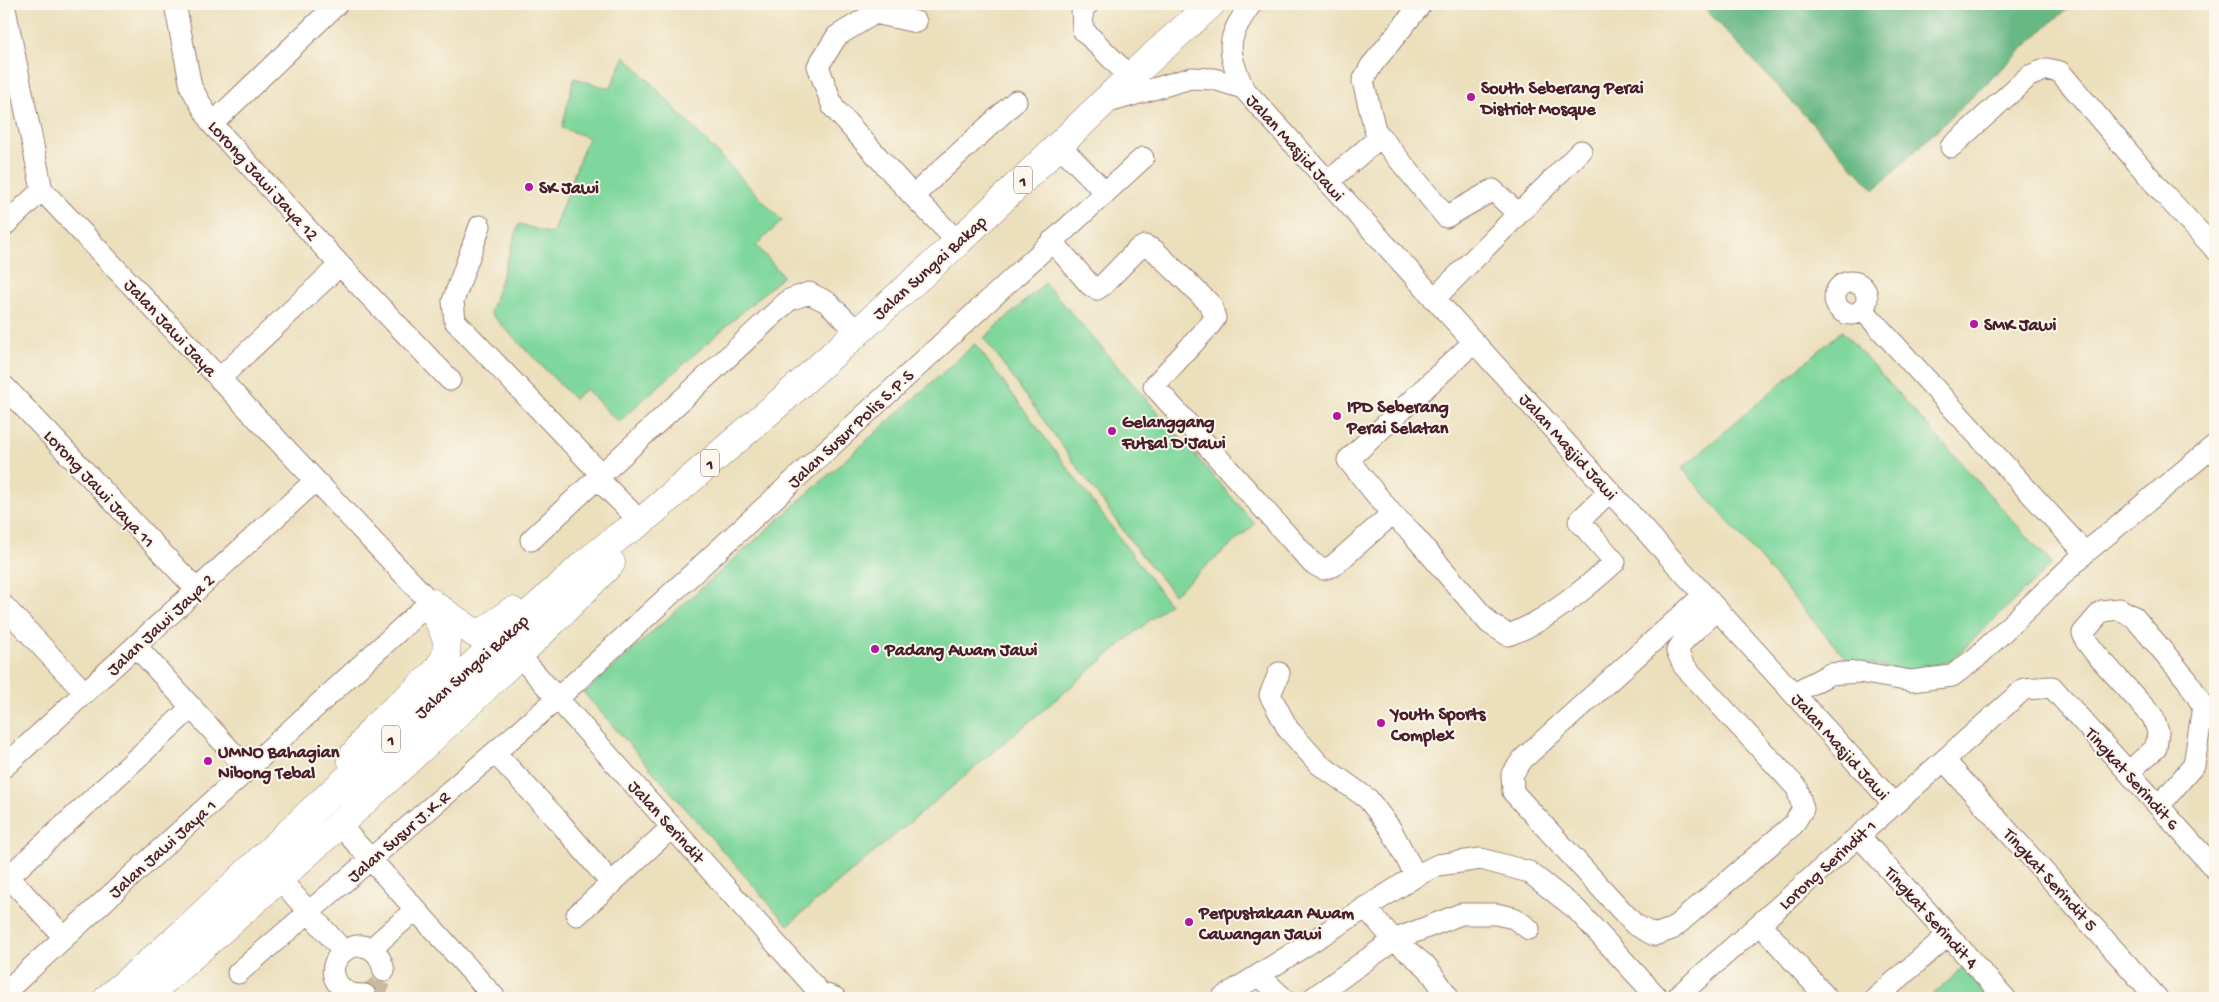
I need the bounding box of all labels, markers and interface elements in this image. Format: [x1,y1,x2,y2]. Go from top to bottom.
place label: South Seberang Perai District Mosque [1479,79,1644,121]
street label: Jalan Masjid Jawi [1241,91,1348,207]
marker: South Seberang Perai District Mosque [1465,91,1477,103]
street label: Lorong Jawi Jaya 12 [202,117,322,246]
road number: 1 [1014,166,1032,194]
place label: SK Jawi [539,179,599,200]
marker: SK Jawi [523,181,535,193]
street label: Jalan Sungai Bakap [869,212,992,326]
street label: Jalan Jawi Jaya [118,275,221,383]
place label: SMK Jawi [1984,316,2056,337]
marker: SMK Jawi [1968,318,1980,330]
street label: Jalan Susur Polis S.P.S [784,366,920,494]
street label: Jalan Masjid Jawi [1514,390,1621,506]
place label: IPD Seberang Perai Selatan [1346,398,1449,440]
marker: IPD Seberang Perai Selatan [1331,410,1343,422]
place label: Gelanggang Futsal D'Jawi [1121,413,1226,455]
marker: Gelanggang Futsal D'Jawi [1106,425,1118,437]
street label: Lorong Jawi Jaya 11 [38,426,158,553]
road number: 1 [701,449,719,476]
street label: Jalan Jawi Jaya 2 [104,570,220,681]
street label: Jalan Sungai Bakap [411,611,534,725]
place label: Padang Awam Jawi [884,641,1038,662]
marker: Padang Awam Jawi [869,643,881,655]
street label: Jalan Masjid Jawi [1786,690,1893,806]
place label: Youth Sports Complex [1389,705,1487,747]
marker: Youth Sports Complex [1375,717,1387,729]
street label: Tingkat Serindit 6 [2079,723,2183,836]
road number: 1 [382,726,400,752]
place label: UMNO Bahagian Nibong Tebal [218,743,340,785]
marker: UMNO Bahagian Nibong Tebal [202,755,214,767]
street label: Jalan Serindit [622,777,709,870]
street label: Jalan Susur J.K.R [344,787,456,888]
street label: Jalan Jawi Jaya 1 [105,796,222,904]
street label: Lorong Serindit 1 [1775,816,1882,915]
street label: Tingkat Serindit 5 [1997,824,2101,936]
street label: Tingkat Serindit 4 [1878,862,1982,974]
place label: Perpustakaan Awam Cawangan Jawi [1198,904,1354,946]
marker: Perpustakaan Awam Cawangan Jawi [1183,916,1195,928]

